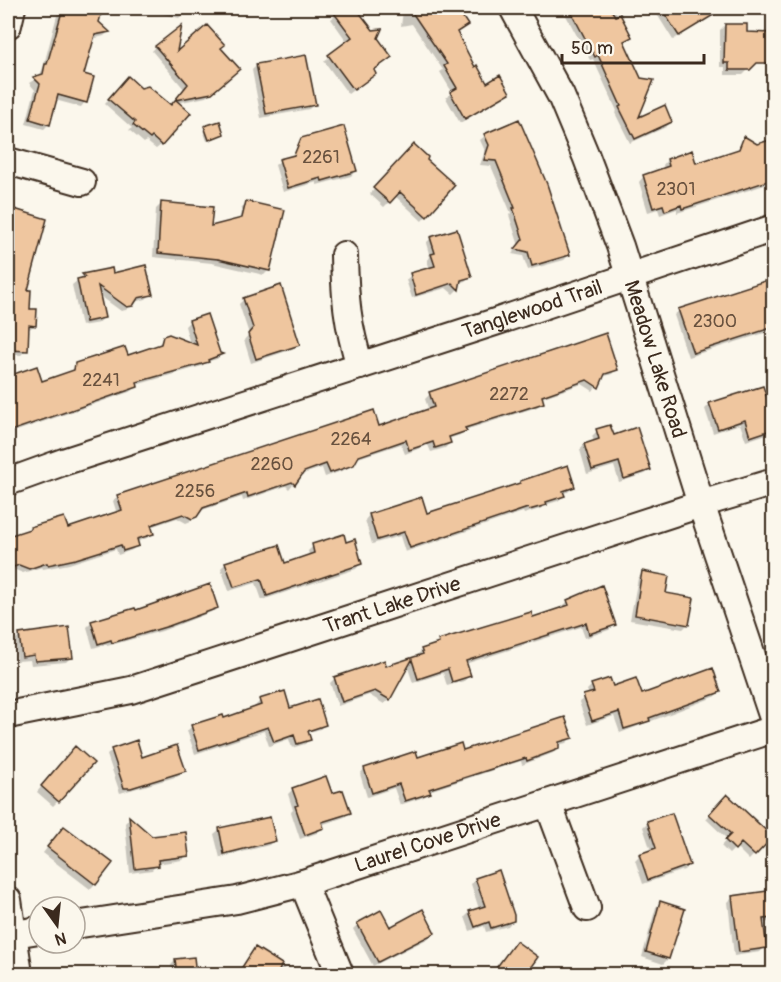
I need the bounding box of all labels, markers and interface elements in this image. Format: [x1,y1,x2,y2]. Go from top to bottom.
scale bar [562,27,704,65]
text: 50 m [571,37,613,60]
house number: 2261 [302,146,340,169]
house number: 2301 [657,178,695,201]
street label: Tanglewood Trail [459,273,606,345]
street label: Meadow Lake Road [618,277,693,441]
house number: 2300 [693,310,737,333]
house number: 2241 [82,369,120,392]
house number: 2272 [489,383,529,406]
house number: 2264 [330,428,372,451]
house number: 2260 [251,453,293,476]
house number: 2256 [175,480,215,503]
street label: Trant Lake Drive [320,570,465,640]
street label: Laurel Cove Drive [351,806,505,879]
north arrow [27,895,87,955]
text: N [53,927,68,950]

